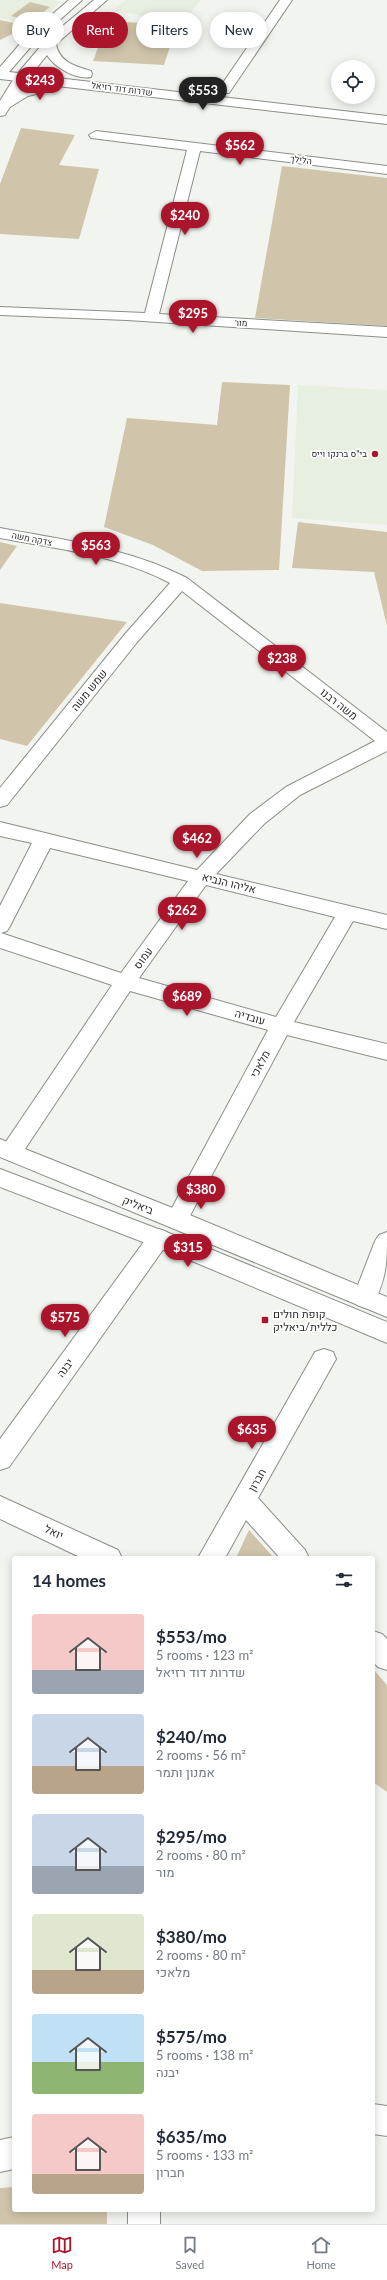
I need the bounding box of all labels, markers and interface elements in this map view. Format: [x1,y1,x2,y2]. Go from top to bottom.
chip: Buy [12,12,64,48]
chip: Rent [72,12,128,48]
chip: Filters [136,12,202,48]
chip: New [210,12,267,48]
map controls [331,60,375,104]
button: locate [331,60,375,104]
pin: $243 [16,67,64,101]
text: $243 [25,72,55,88]
pin: $553 [179,77,227,111]
street label: שדרות דוד רזיאל [91,79,153,98]
text: $553 [188,82,218,98]
pin: $562 [216,132,264,166]
text: $562 [225,137,255,153]
street label: הלילך [290,153,313,166]
pin: $240 [161,202,209,236]
text: $240 [170,207,200,223]
pin: $295 [169,300,217,334]
text: $295 [178,305,208,321]
street label: מור [234,317,248,328]
place label: בי"ס ברנקו וייס [311,448,367,459]
marker: בי"ס ברנקו וייס [370,449,380,459]
street label: צדקה משה [11,529,53,548]
pin: $563 [72,532,120,566]
text: $563 [81,537,111,553]
pin: $238 [258,645,306,679]
text: $238 [267,650,297,666]
street label: שמש משה [68,666,109,713]
street label: משה רבנו [318,685,360,722]
pin: $462 [173,825,221,859]
text: $462 [182,830,212,846]
street label: אליהו הנביא [201,870,257,895]
pin: $262 [158,897,206,931]
text: $262 [167,902,197,918]
street label: עמוס [130,944,155,971]
pin: $689 [163,983,211,1017]
text: $689 [172,988,202,1004]
street label: עובדיה [233,1006,267,1027]
street label: מלאכי [247,1048,272,1080]
pin: $380 [177,1176,225,1210]
text: $380 [186,1181,216,1197]
street label: ביאליק [121,1193,156,1216]
pin: $315 [164,1234,212,1268]
text: $315 [173,1239,203,1255]
pin: $575 [41,1304,89,1338]
place label: קופת חולים כללית/ביאליק [273,1307,337,1333]
text: $575 [50,1309,80,1325]
marker: קופת חולים כללית/ביאליק [260,1315,270,1325]
street label: יבנה [54,1356,76,1379]
pin: $635 [228,1416,276,1450]
text: $635 [237,1421,267,1437]
street label: חברון [245,1466,268,1494]
street label: יואל [43,1522,66,1542]
icon: filters [333,1569,355,1591]
text: 14 homes [32,1570,106,1591]
text: $553/mo [156,1626,227,1647]
icon: home [64,1630,112,1678]
text: 5 rooms · 123 m² [156,1647,253,1663]
text: שדרות דוד רזיאל [156,1664,245,1680]
text: $240/mo [156,1726,227,1747]
icon: home [64,1730,112,1778]
text: 2 rooms · 56 m² [156,1747,246,1763]
text: אמנון ותמר [156,1764,215,1780]
text: $295/mo [156,1826,227,1847]
icon: home [64,1830,112,1878]
text: 2 rooms · 80 m² [156,1847,246,1863]
text: מור [156,1864,174,1880]
text: $380/mo [156,1926,227,1947]
icon: home [64,1930,112,1978]
text: 2 rooms · 80 m² [156,1947,246,1963]
text: מלאכי [156,1964,190,1980]
text: $575/mo [156,2026,227,2047]
icon: home [64,2030,112,2078]
text: 5 rooms · 138 m² [156,2047,253,2063]
text: יבנה [156,2064,179,2080]
text: $635/mo [156,2126,227,2147]
icon: home [64,2130,112,2178]
text: 5 rooms · 133 m² [156,2147,253,2163]
text: חברון [156,2164,185,2180]
tab: Map [51,2234,73,2271]
tab: Saved [175,2234,204,2271]
tab: Home [307,2234,336,2271]

